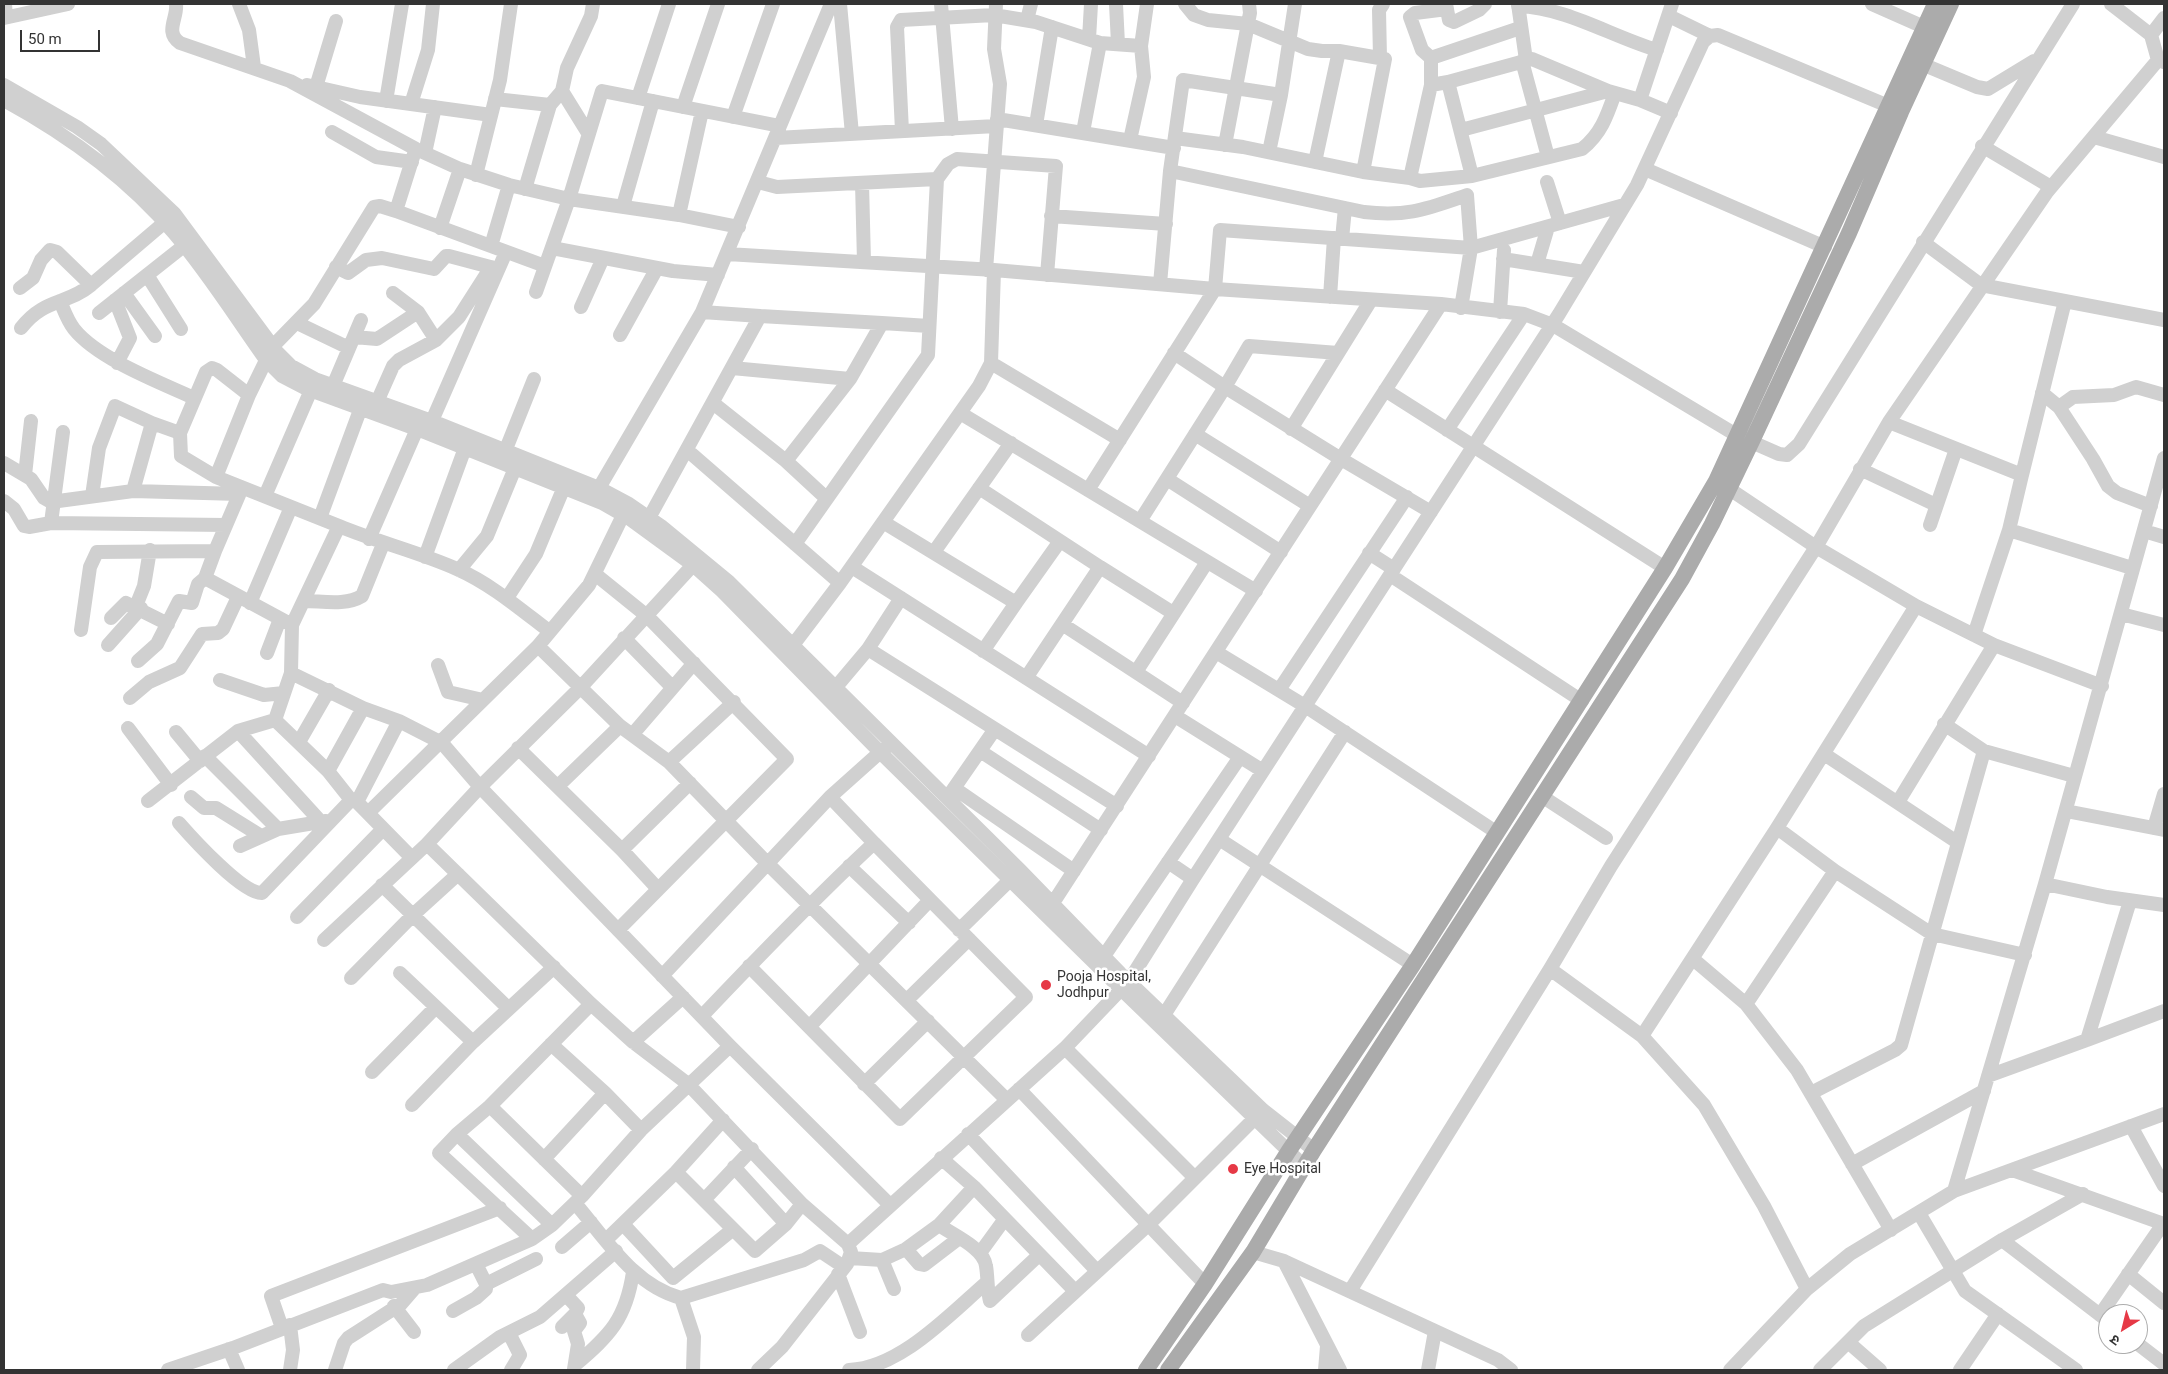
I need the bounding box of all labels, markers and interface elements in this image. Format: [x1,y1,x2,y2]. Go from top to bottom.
scale bar [22,20,102,52]
text: 50 m [28,30,62,48]
place label: Pooja Hospital, Jodhpur [1057,969,1151,1002]
marker: Pooja Hospital, Jodhpur [1039,978,1053,992]
place label: Eye Hospital [1244,1161,1321,1177]
marker: Eye Hospital [1226,1162,1240,1176]
north arrow [2098,1304,2148,1354]
text: उ [2107,1331,2123,1349]

